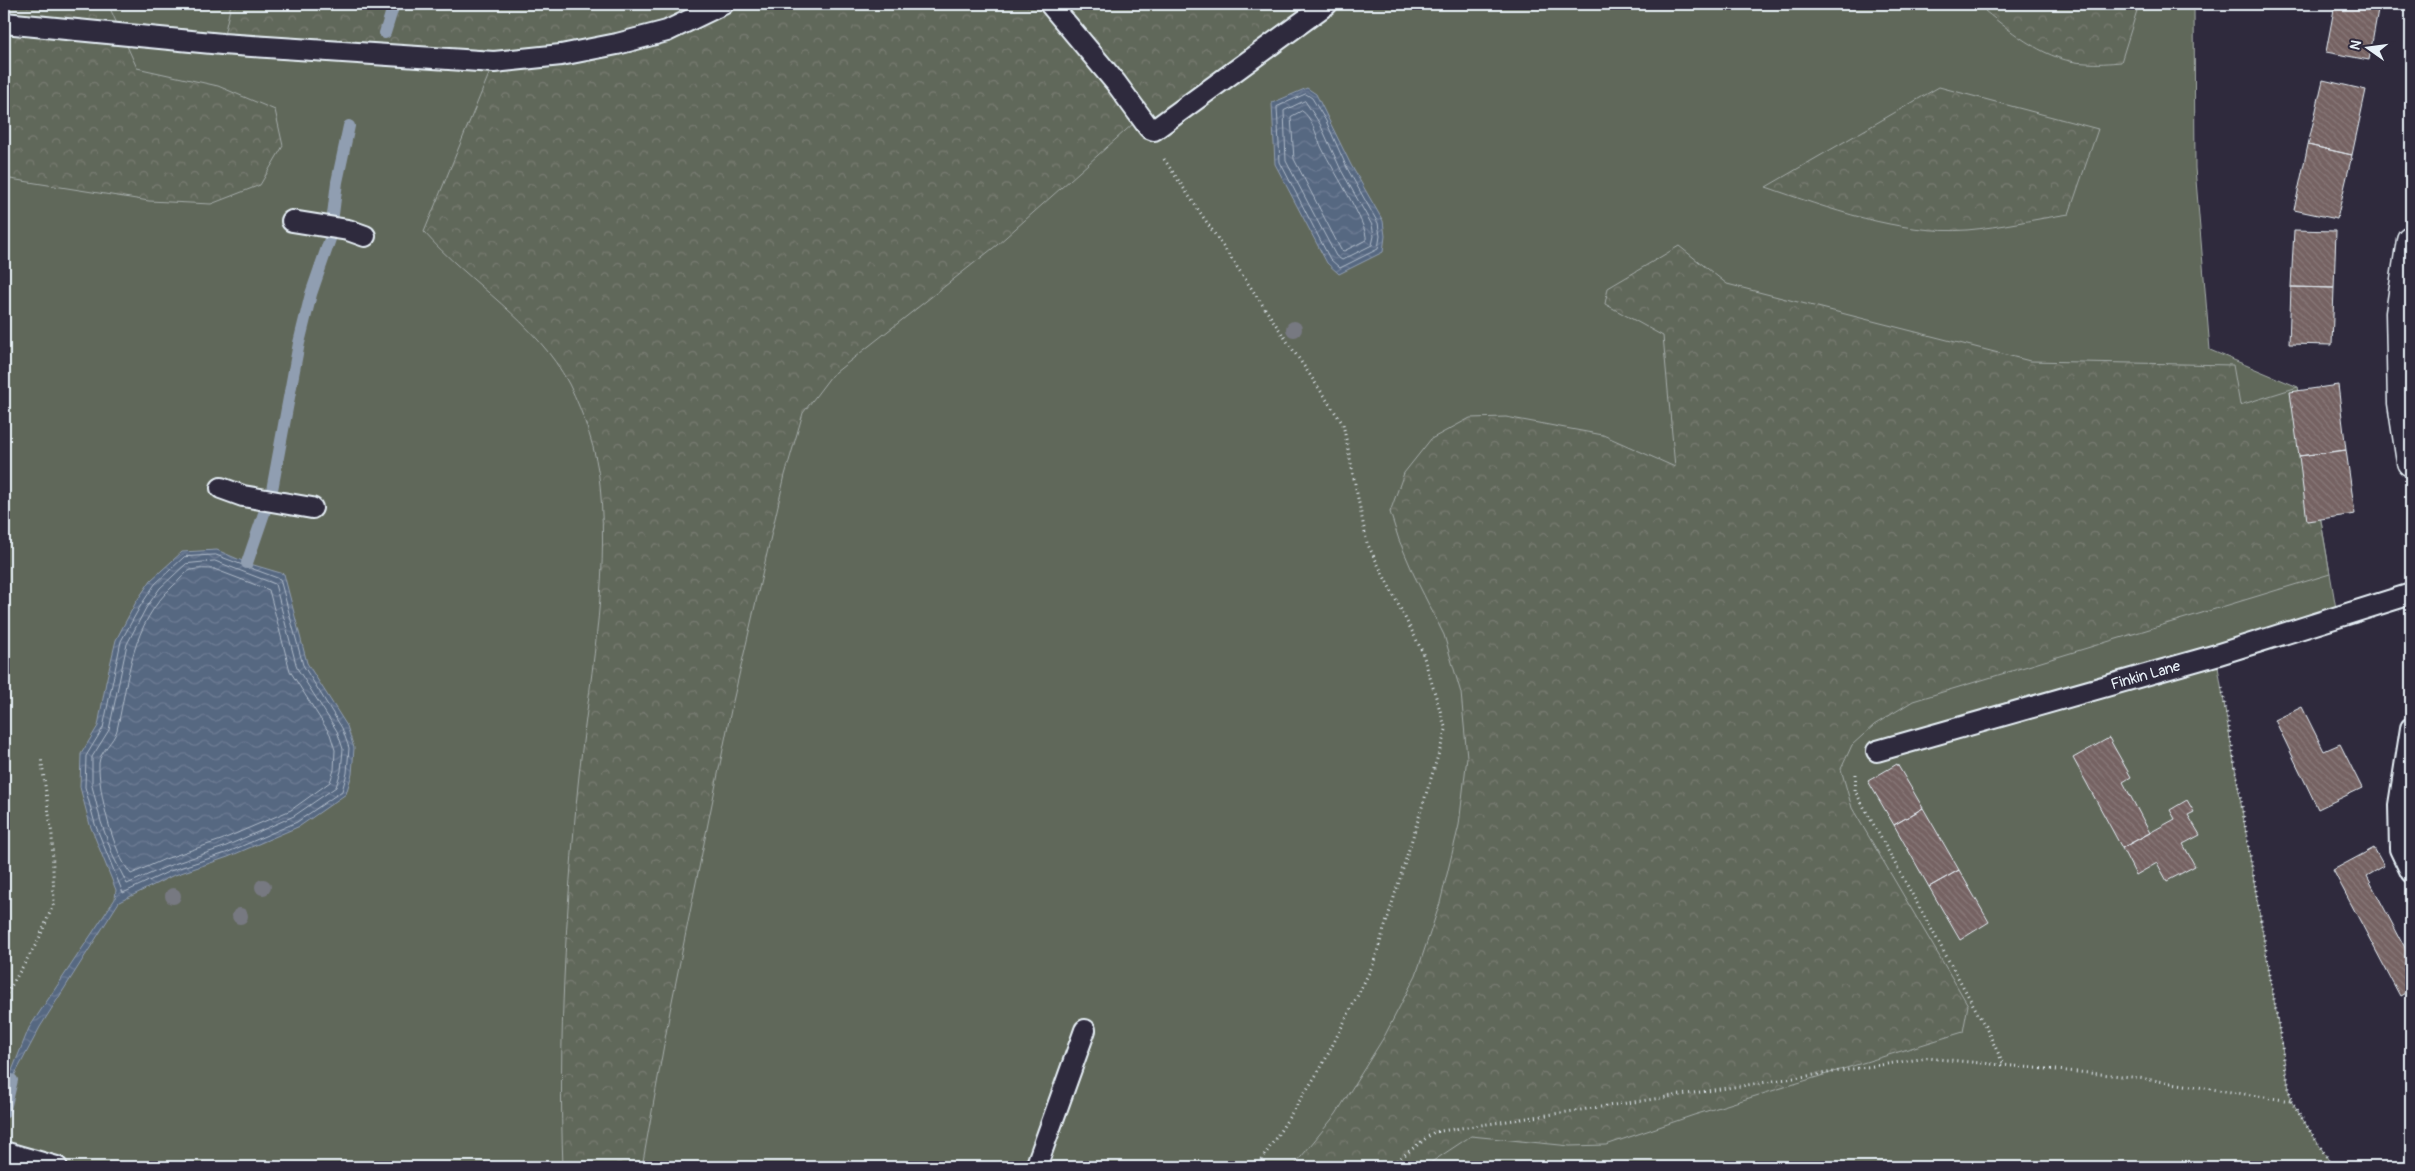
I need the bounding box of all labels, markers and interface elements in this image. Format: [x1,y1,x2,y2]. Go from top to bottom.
north arrow [2342,22,2392,72]
text: N [2346,38,2365,52]
street label: Finkin Lane [2109,656,2183,694]

